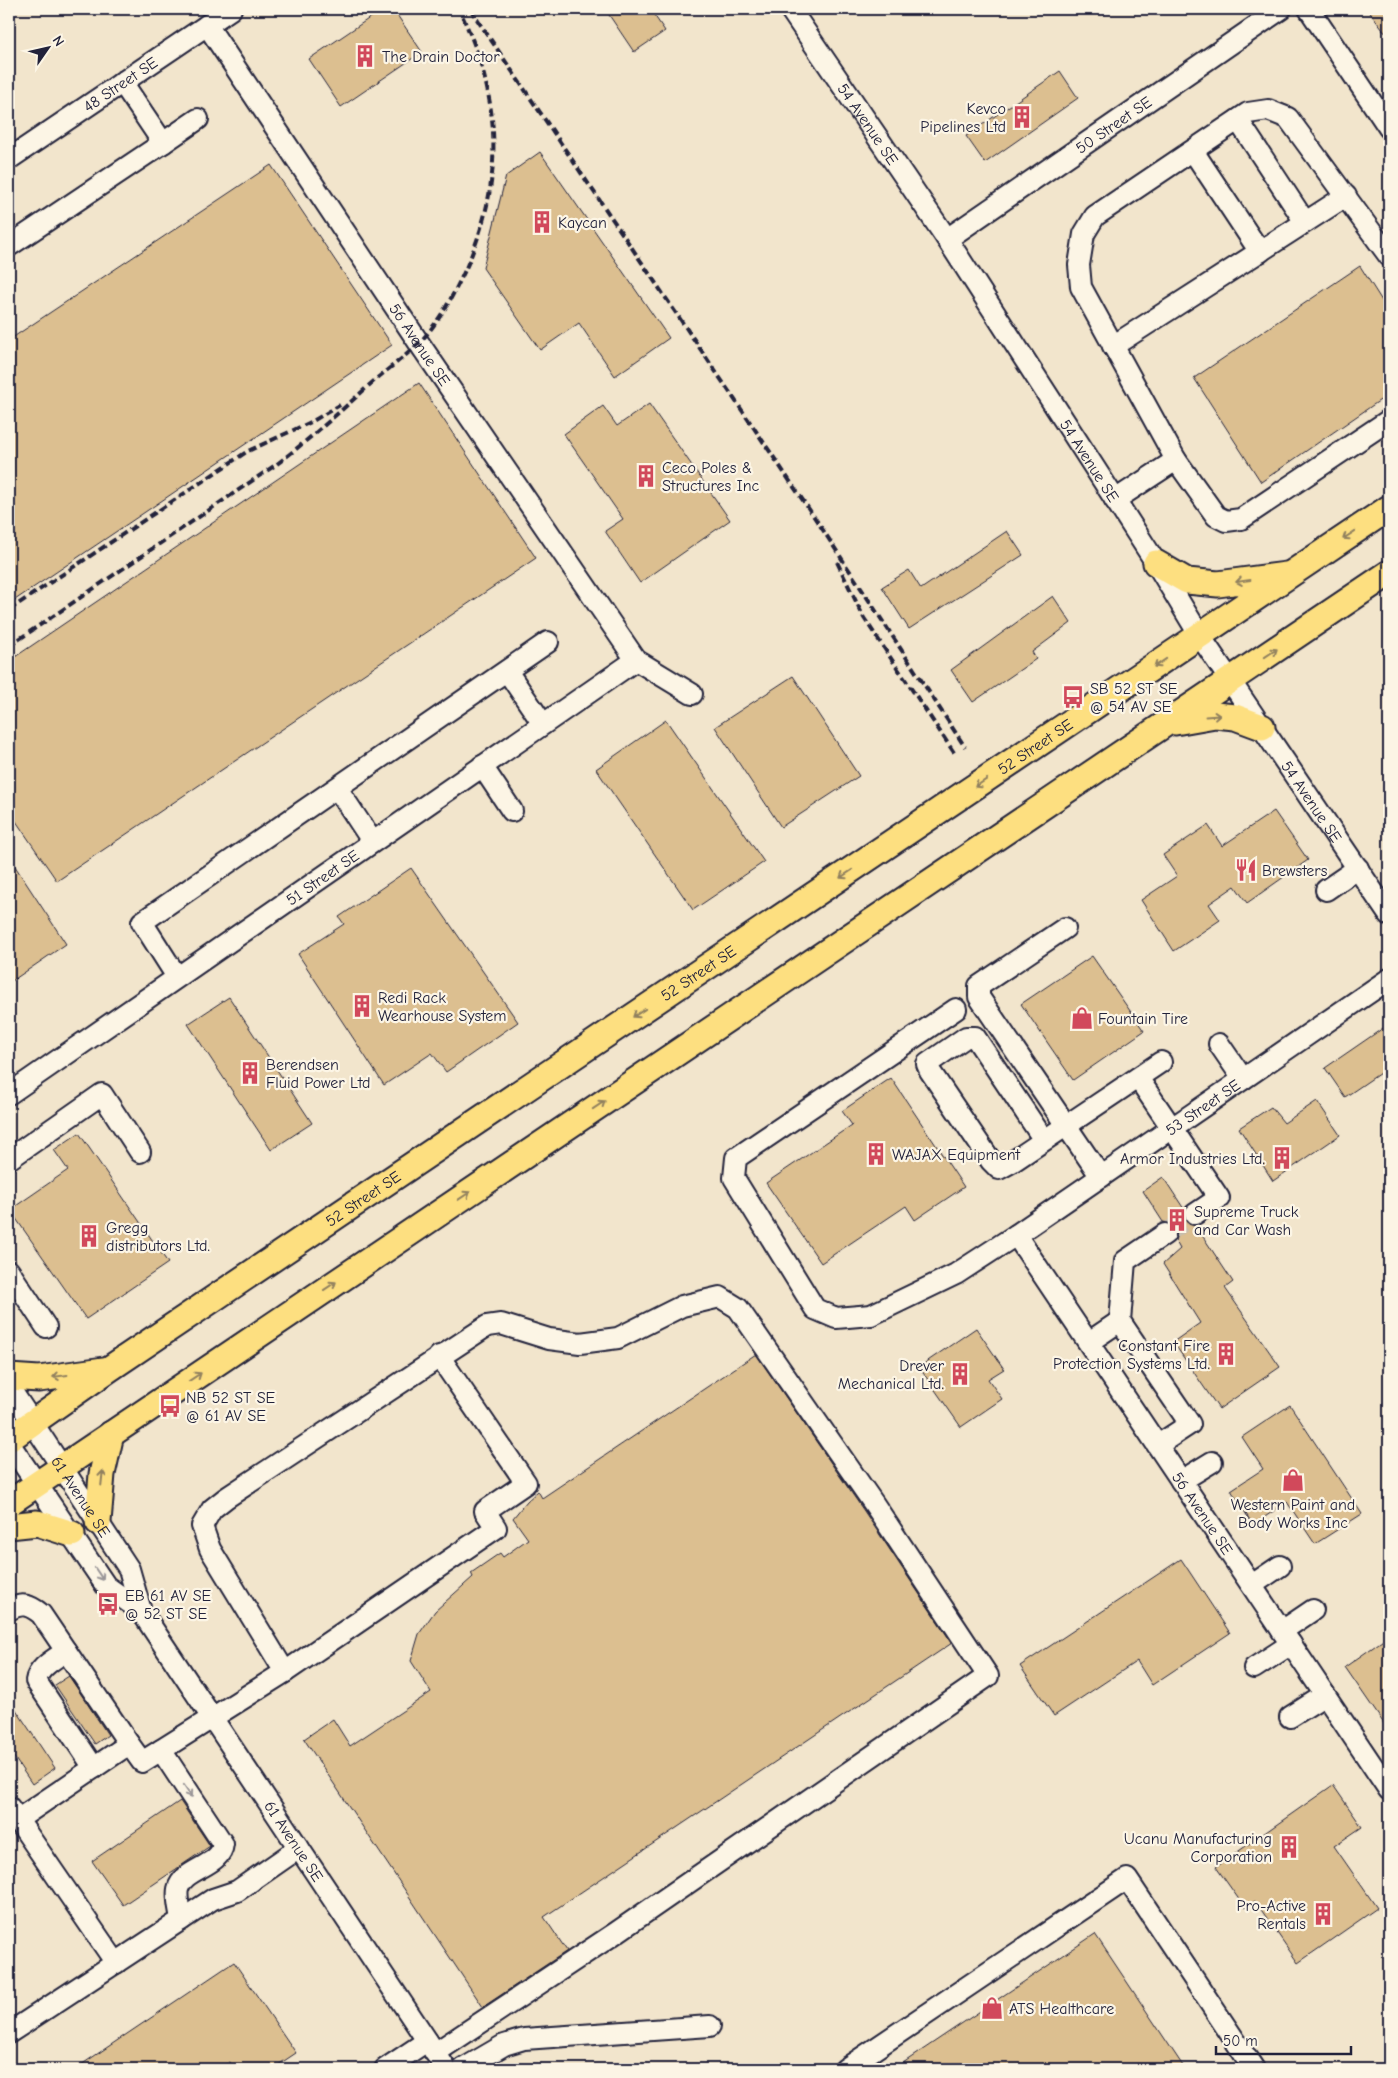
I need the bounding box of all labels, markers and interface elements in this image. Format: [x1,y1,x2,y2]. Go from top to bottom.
north arrow [22,22,72,72]
text: N [49,32,68,50]
building icon: The Drain Doctor [352,43,378,69]
place label: The Drain Doctor [382,48,500,66]
street label: 48 Street SE [80,53,161,116]
street label: 54 Avenue SE [833,80,902,169]
street label: 50 Street SE [1073,93,1155,158]
place label: Kevco Pipelines Ltd [920,100,1006,136]
building icon: Kevco Pipelines Ltd [1009,104,1035,130]
building icon: Kaycan [529,209,555,235]
place label: Kaycan [558,214,607,232]
street label: 56 Avenue SE [385,300,454,390]
street label: 54 Avenue SE [1056,416,1122,506]
place label: Ceco Poles & Structures Inc [662,459,760,495]
building icon: Ceco Poles & Structures Inc [633,463,659,489]
one-way arrow [1342,530,1356,540]
one-way arrow [1235,576,1251,586]
one-way arrow [1263,648,1277,658]
one-way arrow [1153,658,1167,668]
place label: SB 52 ST SE @ 54 AV SE [1090,680,1178,716]
bus stop icon: SB 52 ST SE @ 54 AV SE [1060,684,1086,710]
one-way arrow [1205,711,1221,721]
street label: 52 Street SE [995,715,1077,779]
street label: 54 Avenue SE [1277,758,1345,846]
one-way arrow [974,778,988,788]
street label: 51 Street SE [283,846,363,909]
restaurant icon: Brewsters [1233,857,1259,883]
place label: Brewsters [1262,862,1328,880]
one-way arrow [840,869,854,879]
street label: 52 Street SE [658,942,740,1005]
place label: Redi Rack Wearhouse System [378,989,507,1025]
building icon: Redi Rack Wearhouse System [349,993,375,1019]
shop icon: Fountain Tire [1069,1005,1095,1031]
one-way arrow [632,1008,646,1018]
place label: Fountain Tire [1098,1010,1188,1028]
place label: Berendsen Fluid Power Ltd [266,1056,371,1092]
building icon: Berendsen Fluid Power Ltd [237,1060,263,1086]
street label: 53 Street SE [1163,1076,1244,1140]
one-way arrow [592,1100,606,1110]
building icon: WAJAX Equipment [863,1141,889,1167]
building icon: Armor Industries Ltd. [1269,1145,1295,1171]
place label: WAJAX Equipment [892,1146,1021,1164]
place label: Armor Industries Ltd. [1120,1150,1265,1168]
street label: 52 Street SE [323,1167,405,1231]
one-way arrow [457,1190,471,1200]
place label: Supreme Truck and Car Wash [1194,1203,1299,1239]
building icon: Supreme Truck and Car Wash [1164,1207,1190,1233]
place label: Gregg distributors Ltd. [106,1219,210,1255]
building icon: Gregg distributors Ltd. [76,1223,102,1249]
one-way arrow [322,1281,336,1291]
place label: Constant Fire Protection Systems Ltd. [1053,1337,1210,1373]
building icon: Constant Fire Protection Systems Ltd. [1213,1341,1239,1367]
place label: Drever Mechanical Ltd. [838,1357,945,1393]
building icon: Drever Mechanical Ltd. [947,1361,973,1387]
one-way arrow [53,1371,69,1381]
one-way arrow [188,1372,202,1382]
place label: NB 52 ST SE @ 61 AV SE [186,1389,276,1425]
bus stop icon: NB 52 ST SE @ 61 AV SE [157,1393,183,1419]
street label: 61 Avenue SE [47,1453,114,1541]
shop icon: Western Paint and Body Works Inc [1280,1467,1306,1493]
street label: 56 Avenue SE [1168,1469,1236,1558]
one-way arrow [97,1470,107,1486]
place label: Western Paint and Body Works Inc [1231,1496,1355,1532]
one-way arrow [94,1567,104,1581]
place label: EB 61 AV SE @ 52 ST SE [125,1587,212,1623]
bus stop icon: EB 61 AV SE @ 52 ST SE [95,1591,121,1617]
one-way arrow [183,1783,193,1797]
street label: 61 Avenue SE [260,1798,327,1886]
place label: Ucanu Manufacturing Corporation [1124,1830,1272,1866]
building icon: Ucanu Manufacturing Corporation [1276,1834,1302,1860]
place label: Pro-Active Rentals [1236,1897,1306,1933]
building icon: Pro-Active Rentals [1310,1901,1336,1927]
shop icon: ATS Healthcare [979,1995,1005,2021]
place label: ATS Healthcare [1009,2000,1114,2018]
scale bar [1216,2023,1350,2055]
text: 50 m [1223,2032,1258,2050]

